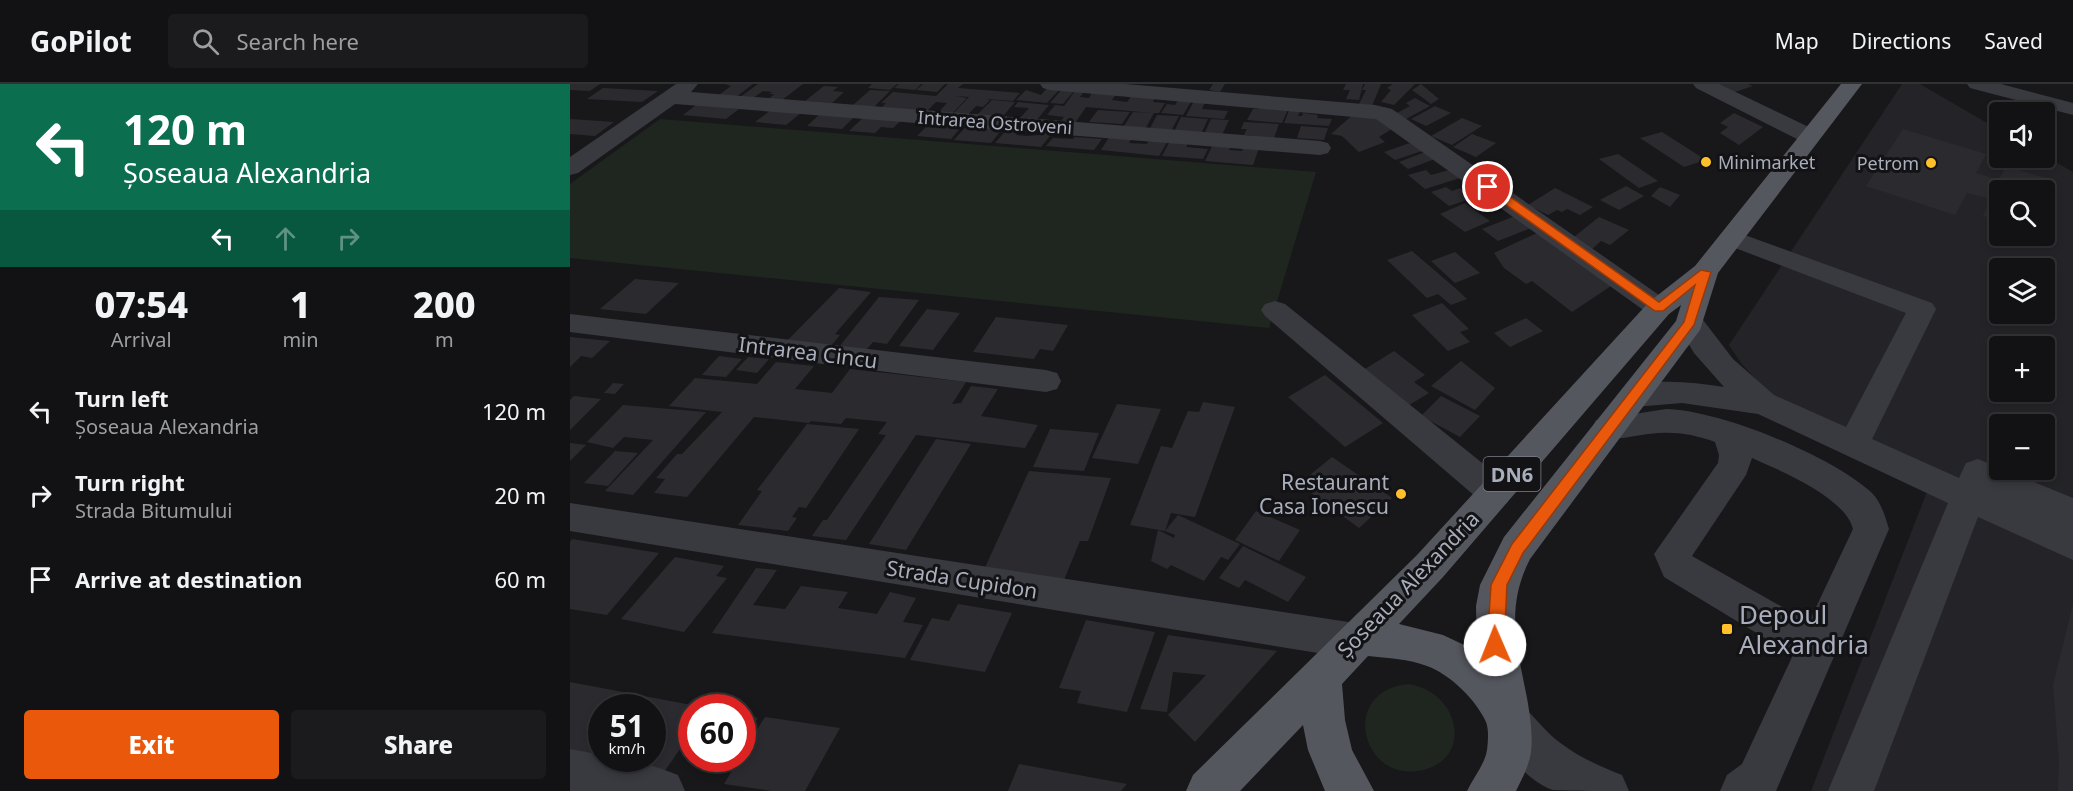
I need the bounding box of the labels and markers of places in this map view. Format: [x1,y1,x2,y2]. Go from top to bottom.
place label: Minimarket [1718,150,1816,174]
place label: Petrom [1857,151,1919,175]
marker: Minimarket [1699,155,1713,169]
marker: Petrom [1924,156,1938,170]
pin [1462,161,1513,212]
place label: Restaurant Casa Ionescu [1259,468,1389,520]
marker: Restaurant Casa Ionescu [1394,487,1408,501]
place label: Depoul Alexandria [1739,596,1869,662]
marker: Depoul Alexandria [1720,622,1734,636]

